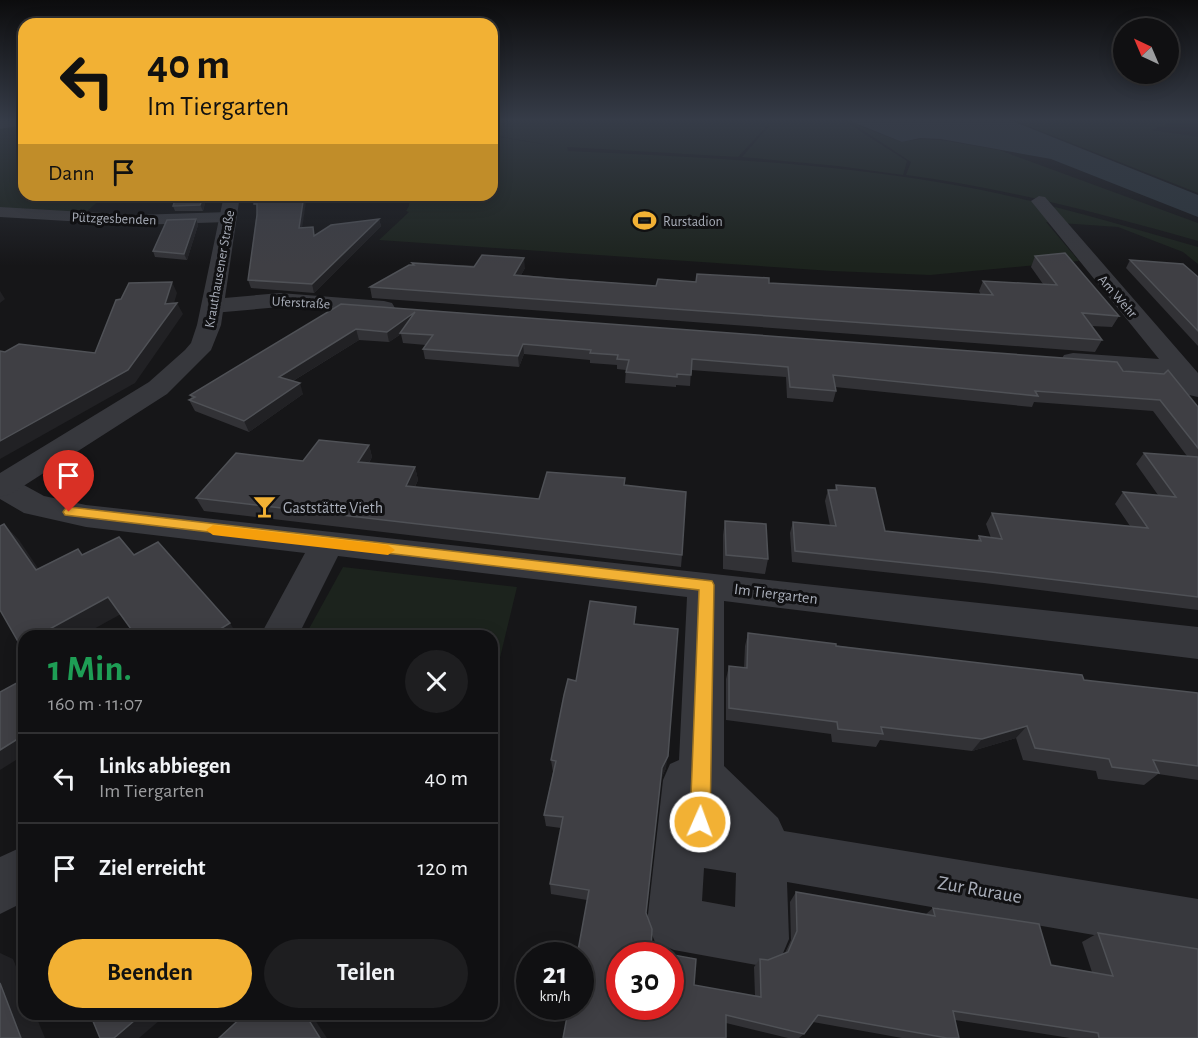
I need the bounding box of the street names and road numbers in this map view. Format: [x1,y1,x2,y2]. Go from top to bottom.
street label: Krauthausener Straße [203,209,237,329]
street label: Pützgesbenden [71,211,157,227]
street label: Am Wehr [1095,273,1140,321]
street label: Uferstraße [271,294,330,312]
street label: Im Tiergarten [733,581,819,607]
street label: Zur Ruraue [936,873,1024,907]

